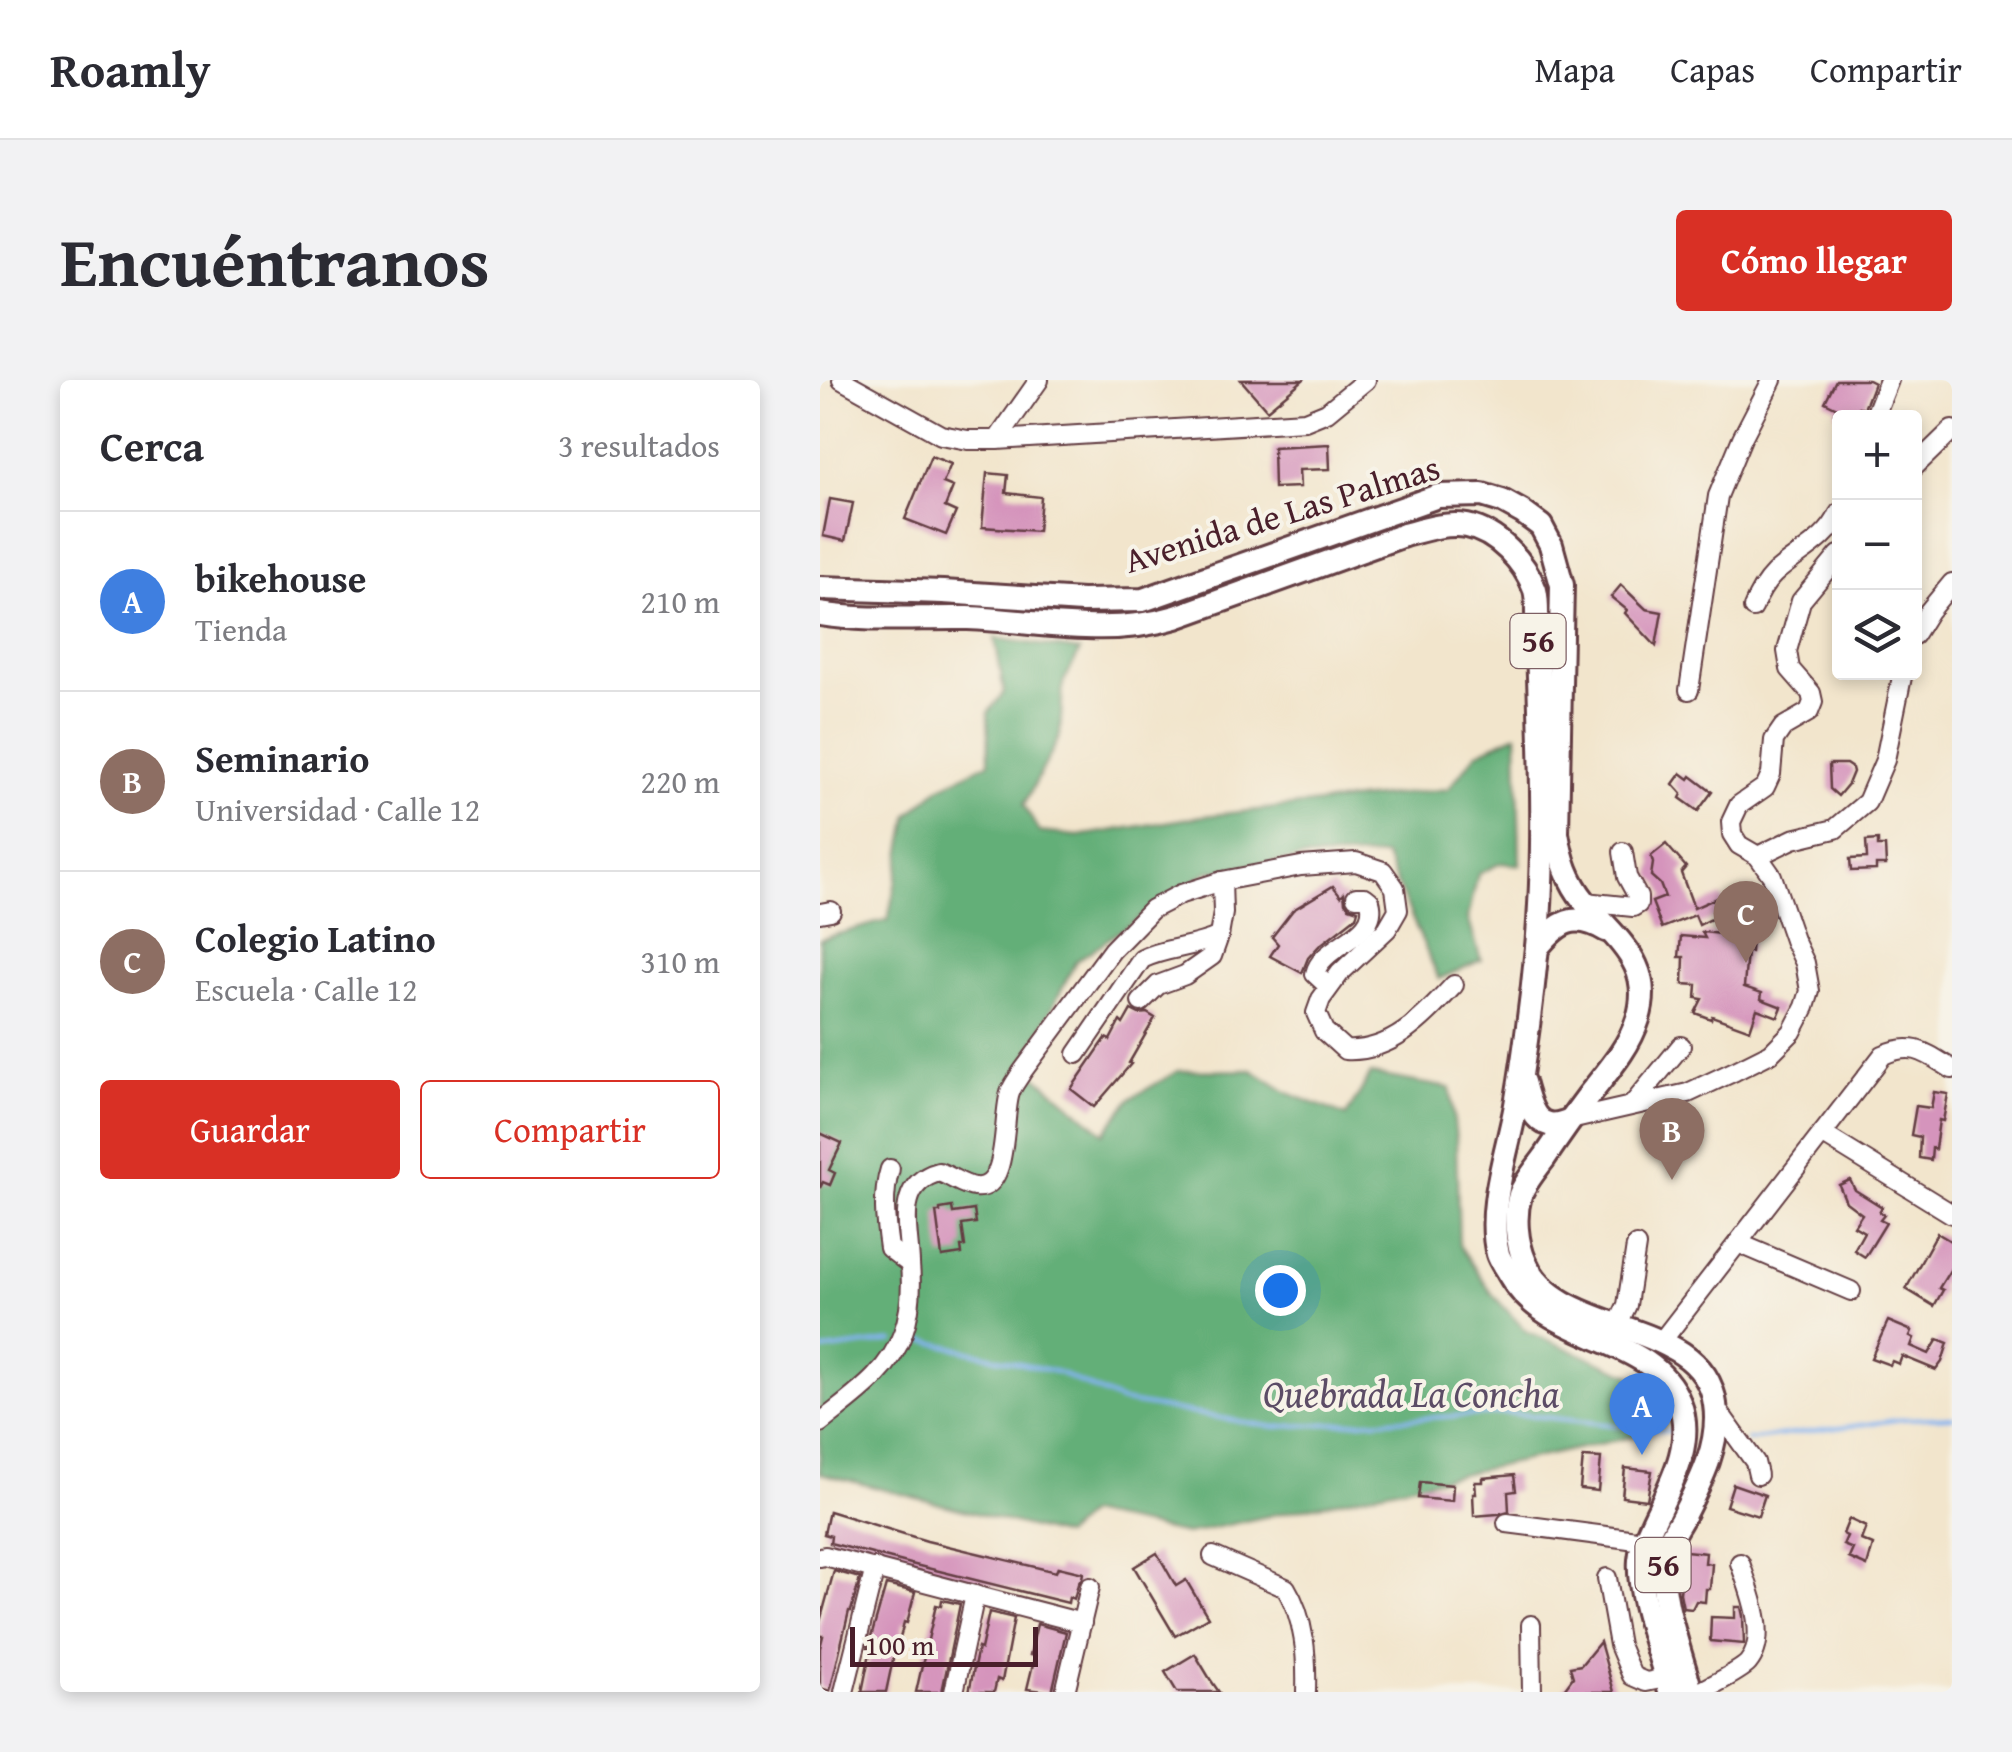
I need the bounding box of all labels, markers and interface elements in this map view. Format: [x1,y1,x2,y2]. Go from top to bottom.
text: Roamly [50,34,211,105]
text: Mapa [1535,44,1615,95]
text: Capas [1670,44,1755,95]
text: Compartir [1810,44,1962,95]
text: Encuéntranos [60,209,490,312]
button: Cómo llegar [1676,210,1952,311]
map controls [1832,410,1922,680]
button: + [1832,410,1922,500]
text: Cerca [100,415,204,476]
text: 3 resultados [558,422,720,469]
street label: Avenida de Las Palmas [1118,441,1446,586]
button: − [1832,500,1922,590]
text: bikehouse [195,550,367,606]
text: A [122,578,143,625]
text: 210 m [641,578,720,625]
button: layers [1832,590,1922,680]
text: Tienda [195,606,287,653]
road number: 56 [1510,614,1566,668]
text: Seminario [195,730,369,786]
text: B [123,758,142,805]
text: 220 m [641,758,720,805]
text: Universidad · Calle 12 [195,786,480,833]
pin: C [1714,880,1778,963]
text: Colegio Latino [195,910,436,966]
text: C [123,938,142,985]
text: 310 m [641,938,720,985]
text: Escuela · Calle 12 [195,966,417,1013]
button: Guardar [100,1080,400,1179]
button: Compartir [420,1080,720,1179]
pin: B [1640,1098,1704,1180]
your location [1255,1265,1306,1316]
water label: Quebrada La Concha [1263,1365,1560,1421]
pin: A [1610,1372,1674,1455]
road number: 56 [1636,1538,1690,1592]
scale bar [850,1622,1038,1666]
text: 100 m [865,1624,934,1665]

